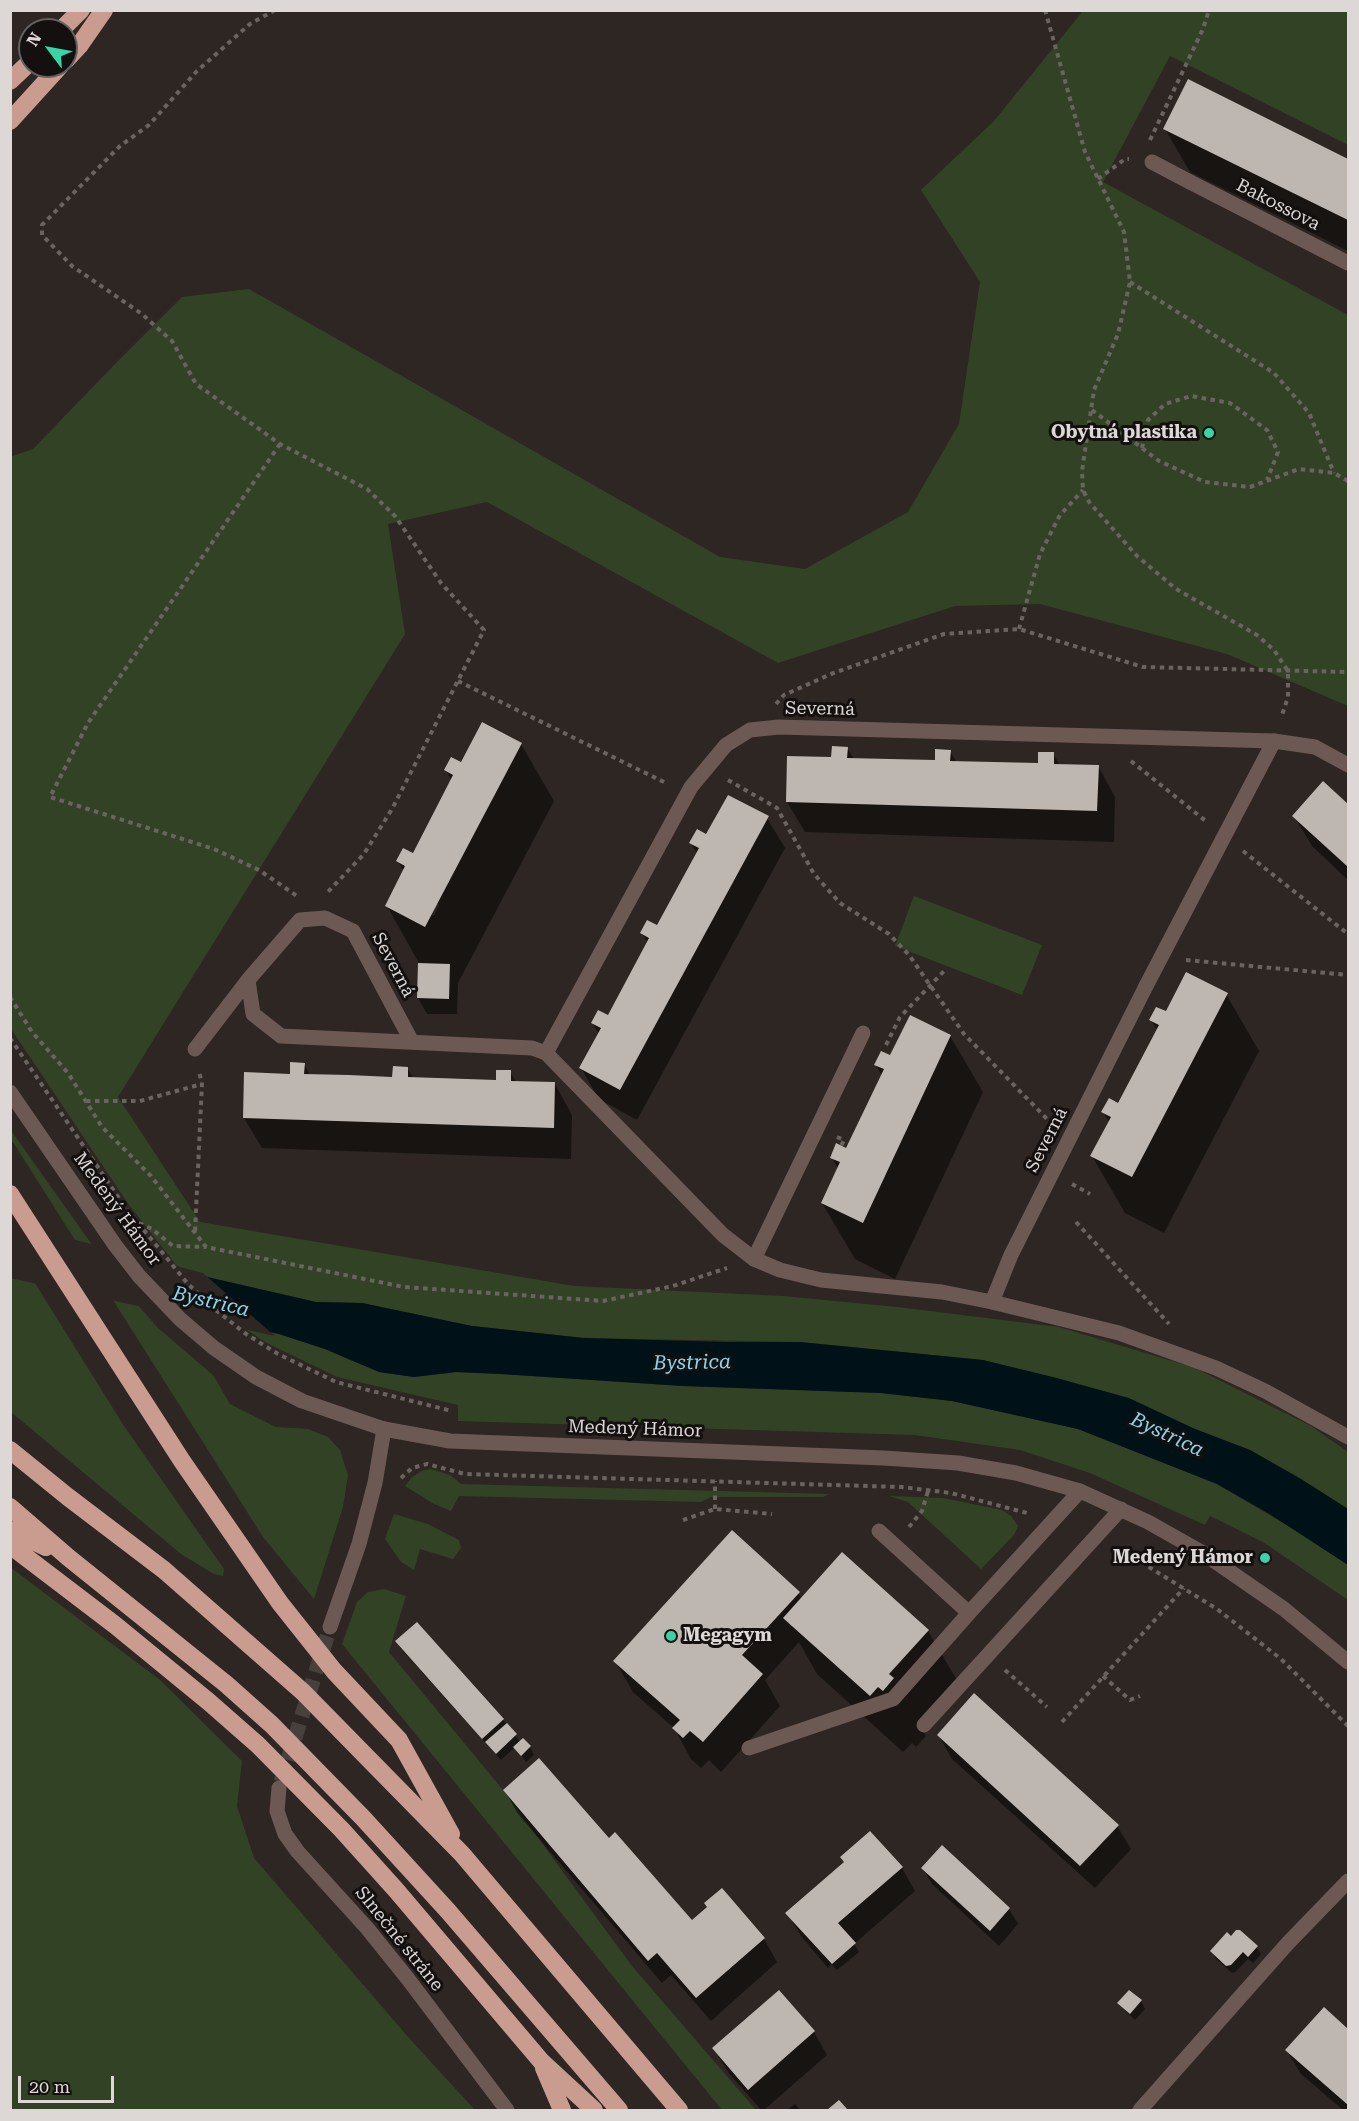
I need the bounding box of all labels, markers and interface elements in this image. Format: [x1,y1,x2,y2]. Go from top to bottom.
north arrow [18,18,78,78]
text: N [23,29,45,50]
street label: Bakossova [1233,175,1323,235]
place label: Obytná plastika [1051,422,1197,444]
marker: Obytná plastika [1202,426,1216,440]
street label: Severná [785,698,855,720]
street label: Severná [367,929,419,1001]
street label: Severná [1022,1104,1072,1176]
street label: Medený Hámor [69,1148,165,1270]
water label: Bystrica [170,1282,252,1322]
water label: Bystrica [653,1350,731,1376]
water label: Bystrica [1127,1408,1207,1462]
street label: Medený Hámor [567,1416,703,1442]
place label: Medený Hámor [1113,1547,1253,1569]
marker: Medený Hámor [1258,1551,1272,1565]
place label: Megagym [683,1625,772,1647]
marker: Megagym [664,1629,678,1643]
street label: Slnečné stráne [350,1882,448,1996]
scale bar [21,2064,117,2102]
text: 20 m [29,2076,70,2097]

